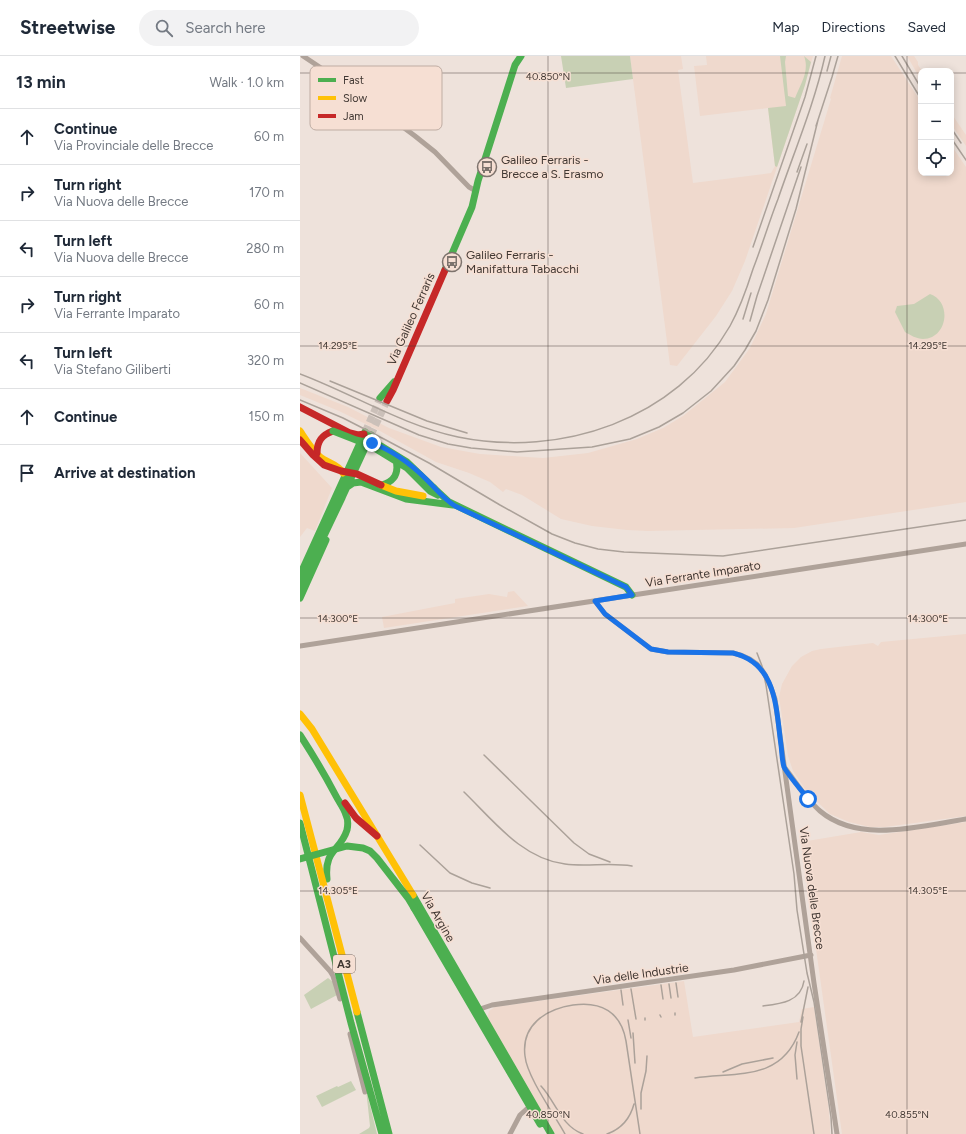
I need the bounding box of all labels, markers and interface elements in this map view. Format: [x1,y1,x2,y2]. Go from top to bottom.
search box [139,10,419,46]
text: Streetwise [20,16,115,39]
icon: search [153,17,175,39]
text: Search here [185,19,265,37]
text: Map [772,19,800,36]
text: Directions [822,19,885,36]
text: Saved [907,19,946,36]
legend [310,66,442,130]
map controls [918,68,954,176]
button: + [918,68,954,104]
text: 40.850°N [526,70,570,83]
text: 13 min [16,72,66,92]
text: Fast [343,74,364,87]
text: Walk · 1.0 km [210,75,284,90]
text: Slow [343,92,367,105]
button: − [918,104,954,140]
text: Jam [343,110,364,123]
text: Continue [54,120,117,138]
icon: ahead [16,126,38,148]
text: 60 m [254,129,284,144]
text: Via Provinciale delle Brecce [54,138,213,153]
button: locate [918,140,954,176]
place label: Galileo Ferraris - Brecce a S. Erasmo [501,153,603,181]
bus stop icon: Galileo Ferraris - Brecce a S. Erasmo [476,156,498,178]
text: Turn right [54,176,122,194]
icon: right [16,182,38,204]
text: 170 m [249,185,284,200]
text: Via Nuova delle Brecce [54,194,188,209]
text: Turn left [54,232,112,250]
icon: left [16,238,38,260]
text: 280 m [246,241,284,256]
place label: Galileo Ferraris - Manifattura Tabacchi [466,248,579,276]
text: Via Nuova delle Brecce [54,250,188,265]
bus stop icon: Galileo Ferraris - Manifattura Tabacchi [441,251,463,273]
street label: Via Galileo Ferraris [384,270,438,367]
text: Turn right [54,288,122,306]
icon: right [16,294,38,316]
text: 60 m [254,297,284,312]
text: Via Ferrante Imparato [54,306,180,321]
text: 14.295°E [318,339,358,352]
text: 14.295°E [908,339,948,352]
text: Turn left [54,344,112,362]
icon: left [16,350,38,372]
text: 320 m [247,353,284,368]
text: Via Stefano Giliberti [54,362,171,377]
icon: ahead [16,406,38,428]
text: Continue [54,408,117,426]
text: 150 m [249,409,284,424]
route end [363,434,381,452]
icon: arrive [16,462,38,484]
text: Arrive at destination [54,464,195,482]
street label: Via Ferrante Imparato [644,558,762,590]
text: 14.300°E [318,612,358,625]
text: 14.300°E [908,612,948,625]
route start [799,790,817,808]
street label: Via Nuova delle Brecce [796,826,828,951]
text: 14.305°E [318,884,358,897]
text: 14.305°E [908,884,948,897]
street label: Via Argine [418,889,458,945]
road number: A3 [333,955,355,973]
street label: Via delle Industrie [593,960,690,988]
text: 40.850°N [526,1108,570,1121]
text: 40.855°N [885,1108,929,1121]

